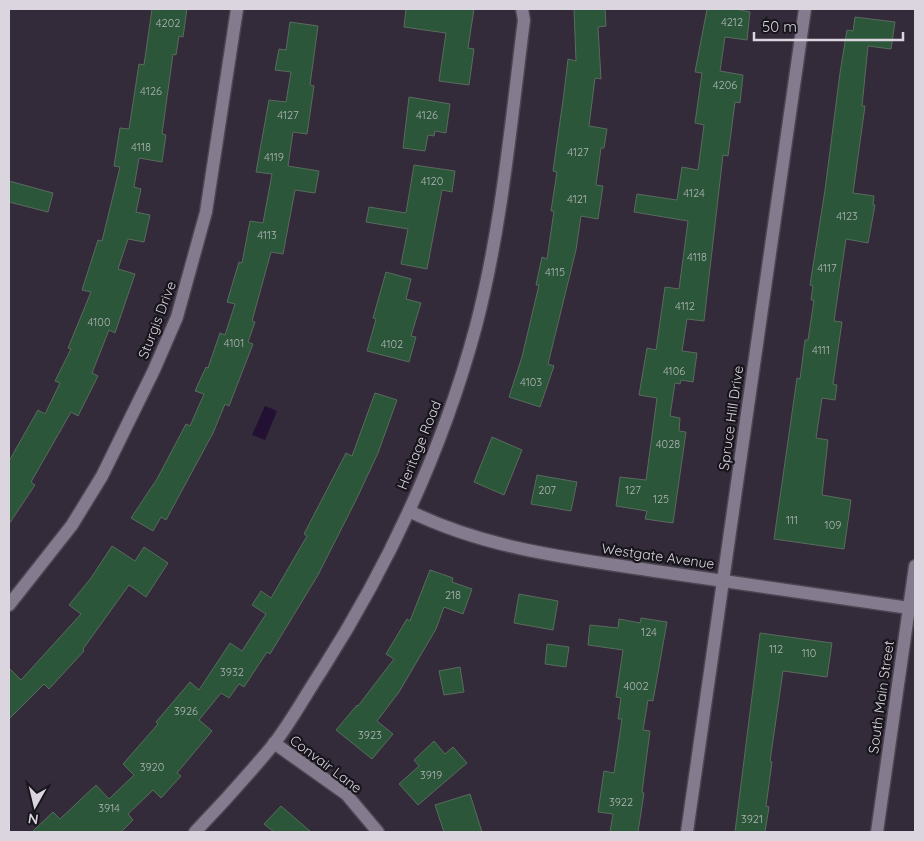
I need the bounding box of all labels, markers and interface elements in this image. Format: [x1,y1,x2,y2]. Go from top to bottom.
scale bar [754,10,903,42]
house number: 4212 [721,15,743,29]
house number: 4202 [156,16,180,30]
text: 50 m [762,17,797,36]
house number: 4206 [713,78,737,92]
house number: 4126 [140,84,162,98]
house number: 4127 [277,108,299,122]
house number: 4126 [416,108,438,122]
house number: 4118 [131,140,151,154]
house number: 4127 [567,145,589,159]
house number: 4119 [264,150,284,164]
house number: 4120 [421,174,443,188]
house number: 4124 [683,186,705,200]
house number: 4121 [567,192,587,206]
house number: 4123 [836,209,858,223]
house number: 4113 [257,228,277,242]
house number: 4118 [687,250,707,264]
house number: 4117 [817,261,837,275]
house number: 4115 [545,265,565,279]
street label: Sturgis Drive [134,279,180,361]
house number: 4112 [675,299,695,313]
house number: 4100 [88,315,110,329]
house number: 4101 [224,336,244,350]
house number: 4102 [381,337,403,351]
house number: 4111 [812,343,830,357]
house number: 4106 [663,364,685,378]
street label: Spruce Hill Drive [715,364,747,472]
house number: 4103 [520,375,542,389]
street label: Heritage Road [393,398,445,492]
house number: 4028 [656,437,680,451]
house number: 207 [538,483,556,497]
house number: 127 [625,483,641,497]
house number: 125 [653,492,669,506]
house number: 111 [786,513,798,527]
house number: 109 [825,518,841,532]
street label: Westgate Avenue [600,539,716,573]
house number: 218 [445,588,461,602]
house number: 124 [641,625,657,639]
street label: South Main Street [864,639,898,755]
house number: 112 [769,642,783,656]
house number: 110 [802,646,816,660]
house number: 3932 [220,665,244,679]
house number: 4002 [624,679,648,693]
house number: 3926 [174,704,198,718]
house number: 3923 [358,728,382,742]
street label: Convair Lane [286,731,366,797]
house number: 3920 [140,760,164,774]
house number: 3919 [420,768,442,782]
north arrow [10,781,60,831]
house number: 3922 [609,795,633,809]
house number: 3914 [98,801,120,815]
text: N [27,809,40,829]
house number: 3921 [741,812,763,826]

